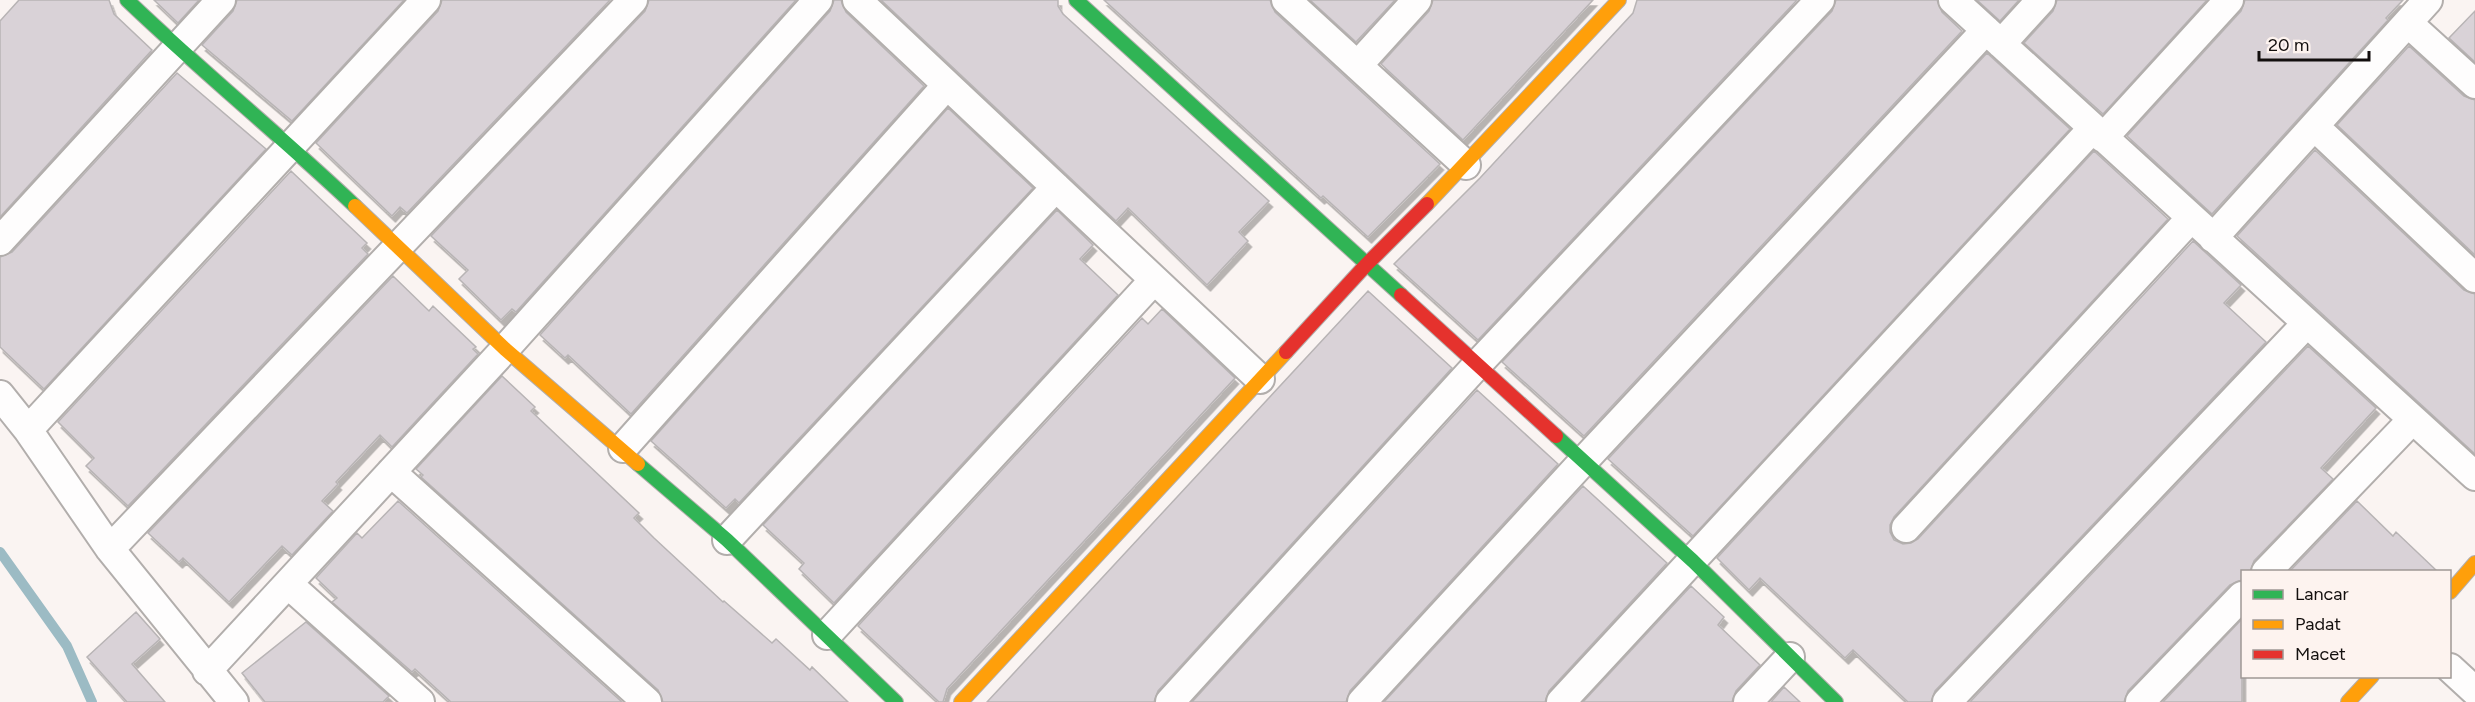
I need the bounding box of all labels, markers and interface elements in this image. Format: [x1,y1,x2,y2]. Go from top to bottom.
scale bar [2259,24,2368,62]
text: 20 m [2268,34,2309,56]
legend [2241,570,2451,678]
text: Lancar [2295,583,2349,605]
text: Padat [2295,613,2341,635]
text: Macet [2295,643,2346,665]

